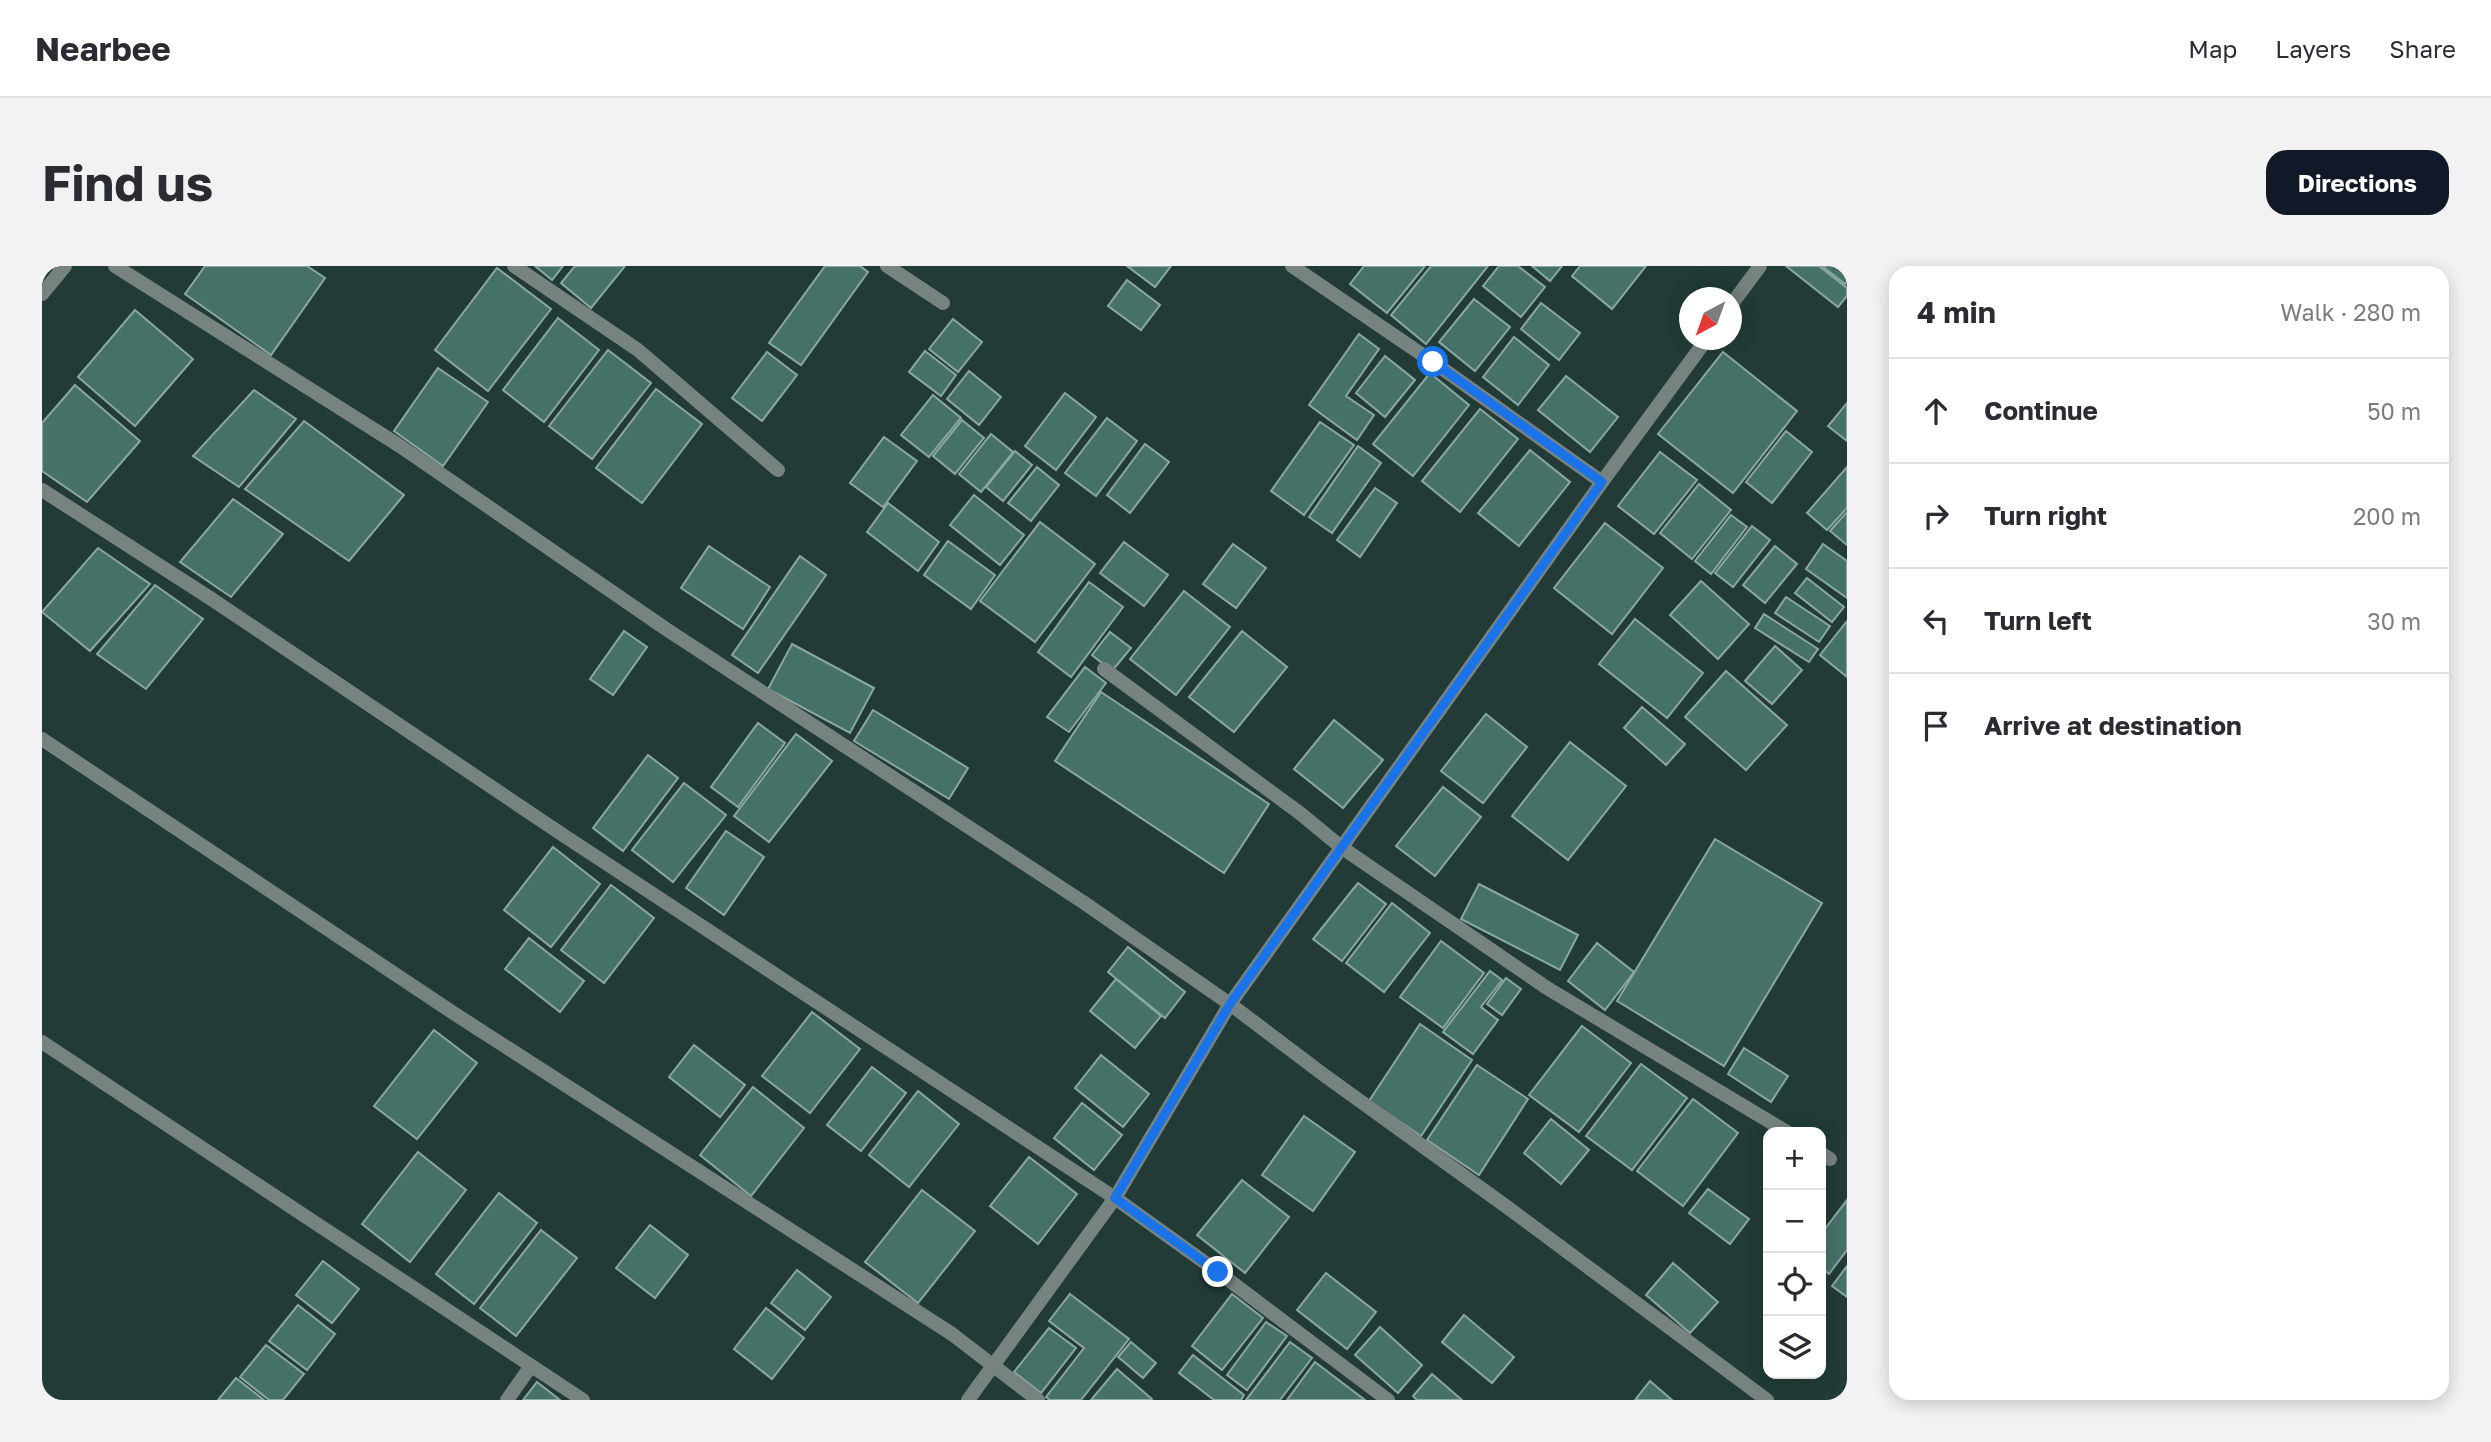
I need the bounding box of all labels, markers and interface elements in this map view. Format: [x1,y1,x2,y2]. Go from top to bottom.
text: Nearbee [35,29,171,68]
text: Map [2188,34,2237,63]
text: Layers [2275,34,2351,63]
text: Share [2389,34,2456,63]
button: Directions [2266,150,2449,215]
text: Find us [42,153,213,212]
north arrow [1679,287,1742,350]
text: 4 min [1917,294,1996,330]
text: Walk · 280 m [2280,298,2421,326]
route start [1417,346,1448,377]
icon: ahead [1917,392,1955,430]
text: Continue [1984,395,2098,426]
text: 50 m [2367,397,2421,425]
icon: right [1917,497,1955,535]
text: Turn right [1984,500,2107,531]
text: 200 m [2353,502,2421,530]
icon: left [1917,602,1955,640]
text: Turn left [1984,605,2092,636]
text: 30 m [2367,607,2421,635]
icon: arrive [1917,707,1955,745]
text: Arrive at destination [1984,710,2242,741]
map controls [1763,1127,1826,1379]
button: + [1763,1127,1826,1190]
button: − [1763,1190,1826,1253]
button: locate [1763,1253,1826,1316]
route end [1202,1256,1233,1287]
button: layers [1763,1316,1826,1379]

